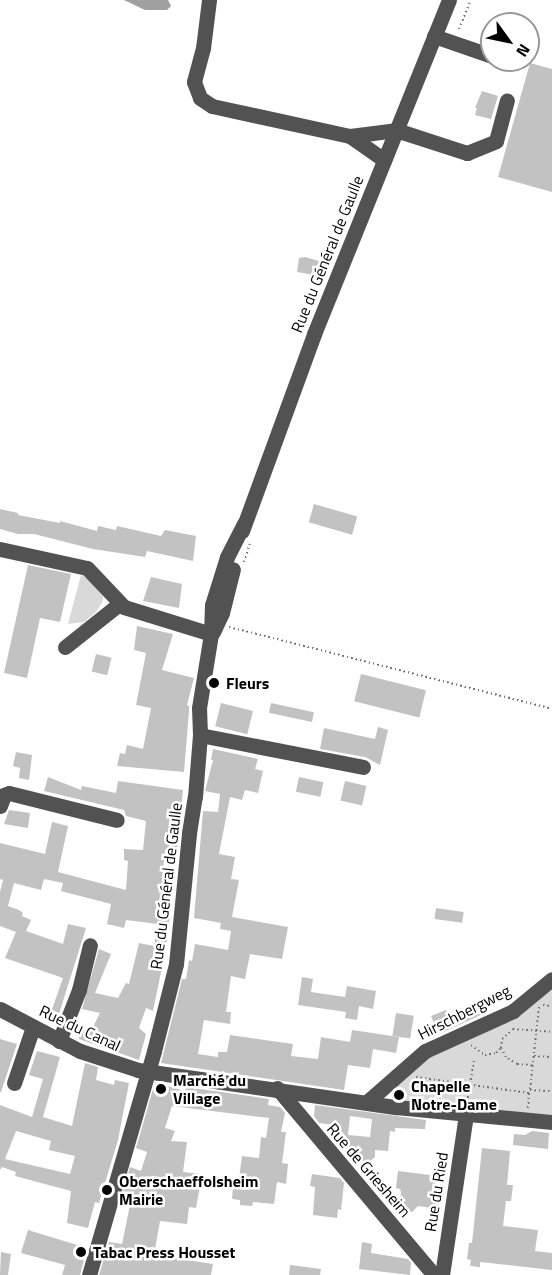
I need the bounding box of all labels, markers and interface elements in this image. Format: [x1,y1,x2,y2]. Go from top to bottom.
north arrow [480,12,540,72]
text: N [510,40,537,62]
street label: Rue du Général de Gaulle [287,173,367,335]
place label: Fleurs [226,673,269,693]
marker: Fleurs [207,676,221,690]
street label: Rue du Général de Gaulle [146,802,186,970]
street label: Hirschbergweg [414,980,514,1044]
street label: Rue du Canal [36,1001,124,1055]
place label: Marché du Village [173,1070,246,1108]
place label: Chapelle Notre-Dame [411,1076,497,1114]
marker: Marché du Village [154,1082,168,1096]
marker: Chapelle Notre-Dame [392,1088,406,1102]
street label: Rue de Griesheim [323,1119,415,1221]
street label: Rue du Ried [420,1151,452,1233]
place label: Oberschaeffolsheim Mairie [119,1171,258,1209]
marker: Oberschaeffolsheim Mairie [100,1183,114,1197]
place label: Tabac Press Housset [93,1242,235,1262]
marker: Tabac Press Housset [74,1245,88,1259]

